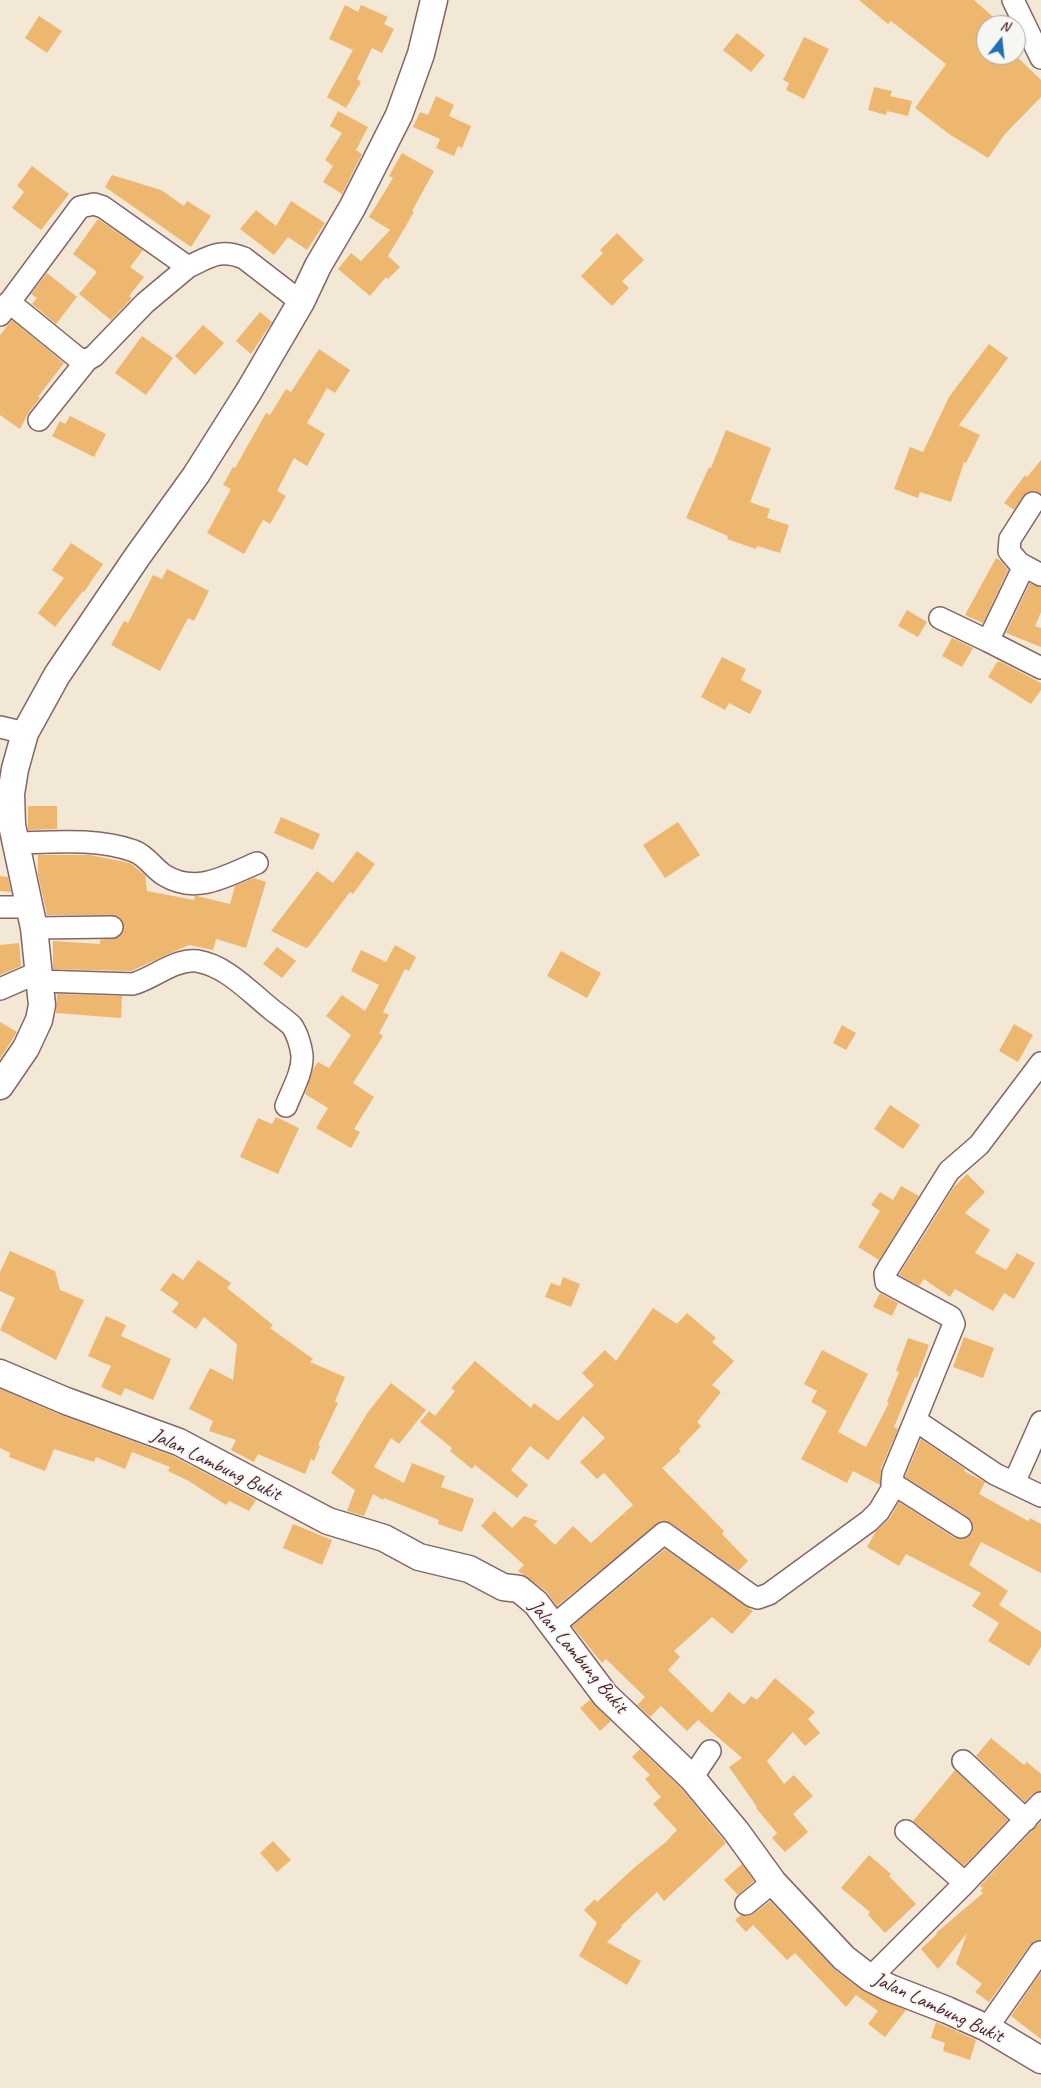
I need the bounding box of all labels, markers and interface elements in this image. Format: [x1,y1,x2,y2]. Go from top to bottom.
north arrow [976,15,1026,65]
text: N [998,17,1012,35]
street label: Jalan Lambung Bukit [147,1423,285,1507]
street label: Jalan Lambung Bukit [523,1595,633,1719]
street label: Jalan Lambung Bukit [869,1967,1007,2049]

